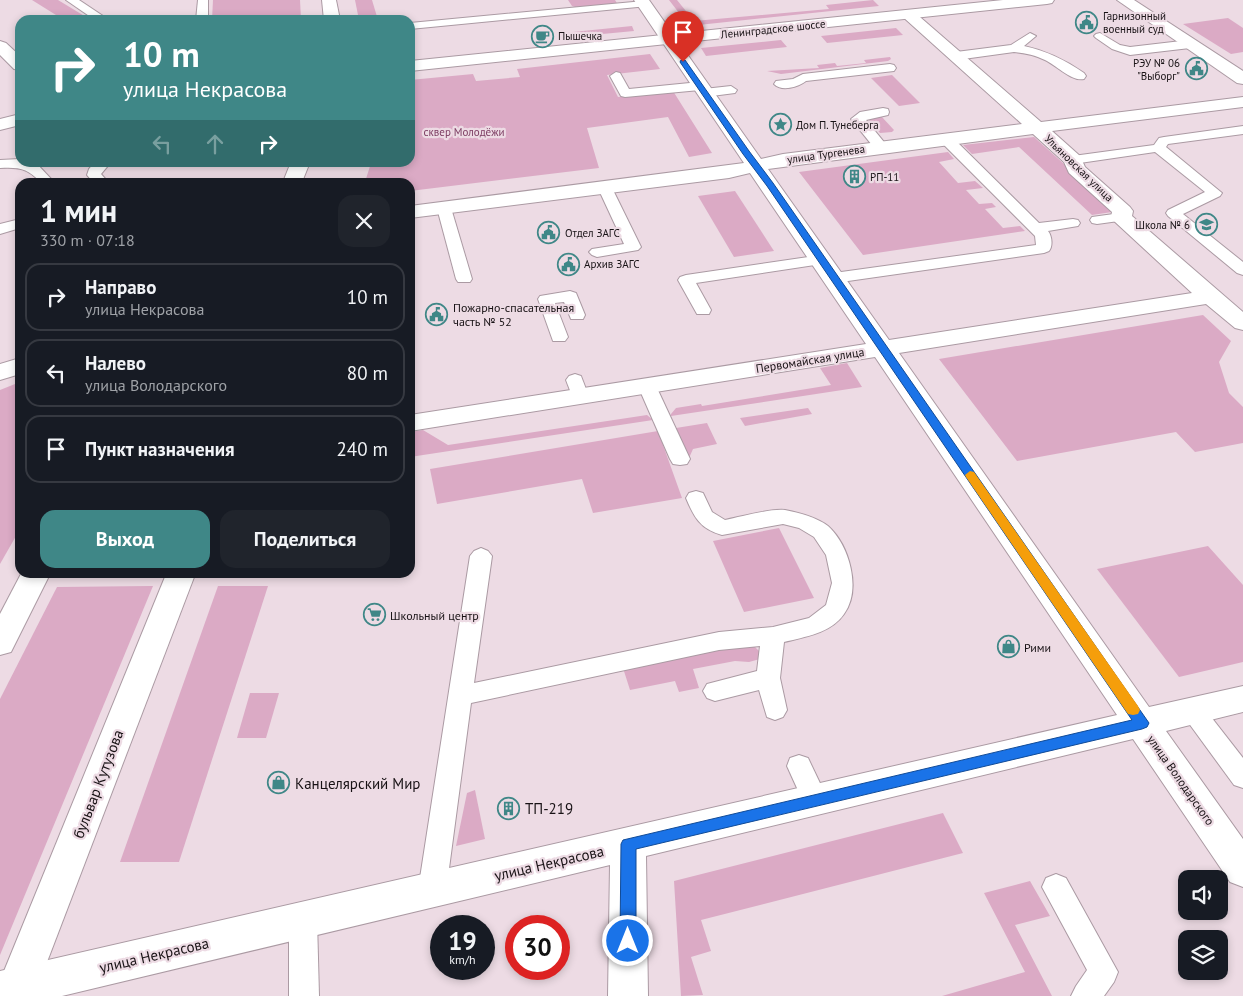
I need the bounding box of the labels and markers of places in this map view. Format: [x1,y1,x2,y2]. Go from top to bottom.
place label: Гарнизонный военный суд [1103,9,1166,36]
public building icon: Гарнизонный военный суд [1075,10,1099,34]
pin [662,11,704,62]
cafe icon: Пышечка [530,24,554,48]
place label: Пышечка [558,29,602,43]
place label: РЭУ № 06 "Выборг" [1133,56,1180,83]
public building icon: РЭУ № 06 "Выборг" [1184,57,1208,81]
place icon: Дом П. Тунеберга [768,113,792,137]
place label: Дом П. Тунеберга [796,118,879,132]
building icon: РП-11 [842,165,866,189]
place label: РП-11 [870,170,899,184]
school or university icon: Школа № 6 [1194,213,1218,237]
place label: Школа № 6 [1135,218,1190,232]
public building icon: Отдел ЗАГС [537,221,561,245]
place label: Отдел ЗАГС [565,226,620,240]
public building icon: Архив ЗАГС [556,252,580,276]
place label: Архив ЗАГС [584,257,640,271]
place label: Пожарно-спасательная часть № 52 [453,300,574,329]
public building icon: Пожарно-спасательная часть № 52 [425,302,449,326]
supermarket icon: Школьный центр [362,603,386,627]
place label: Школьный центр [390,608,479,623]
shop icon: Рими [996,635,1020,659]
place label: Рими [1024,640,1051,655]
shop icon: Канцелярский Мир [267,771,291,795]
place label: Канцелярский Мир [295,774,420,793]
building icon: ТП-219 [497,796,521,820]
place label: ТП-219 [525,799,573,818]

